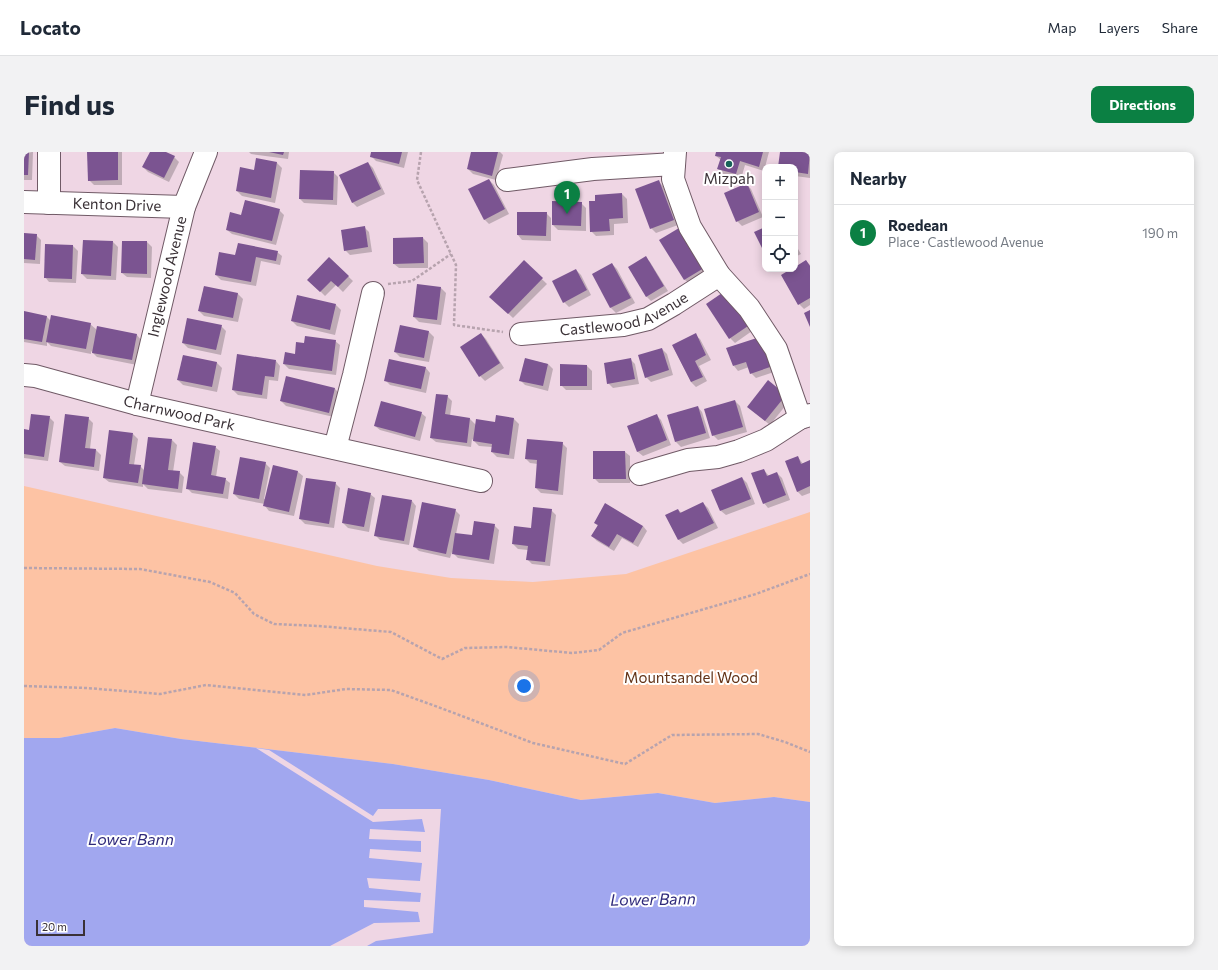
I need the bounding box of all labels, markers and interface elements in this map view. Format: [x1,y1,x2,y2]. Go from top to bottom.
text: Locato [20,16,81,39]
text: Map [1048,19,1076,36]
text: Layers [1098,19,1140,36]
text: Share [1162,19,1198,36]
button: Directions [1091,86,1194,123]
text: Find us [24,87,115,121]
marker: Mizpah [724,159,734,169]
map controls [762,164,798,272]
button: + [762,164,798,200]
text: Nearby [850,168,907,189]
place label: Mizpah [704,169,755,187]
pin: 1 [554,181,580,214]
street label: Kenton Drive [72,194,162,214]
button: − [762,200,798,236]
street label: Inglewood Avenue [143,214,190,339]
text: Roedean [888,216,948,234]
text: 1 [860,225,866,241]
text: 190 m [1142,225,1178,241]
text: Place · Castlewood Avenue [888,234,1044,250]
button: locate [762,236,798,272]
street label: Castlewood Avenue [559,288,691,339]
street label: Charnwood Park [122,391,237,434]
park label: Mountsandel Wood [624,668,758,686]
your location [514,676,534,696]
water label: Lower Bann [88,829,174,848]
water label: Lower Bann [610,888,696,909]
scale bar [36,918,85,937]
text: 20 m [42,920,67,933]

